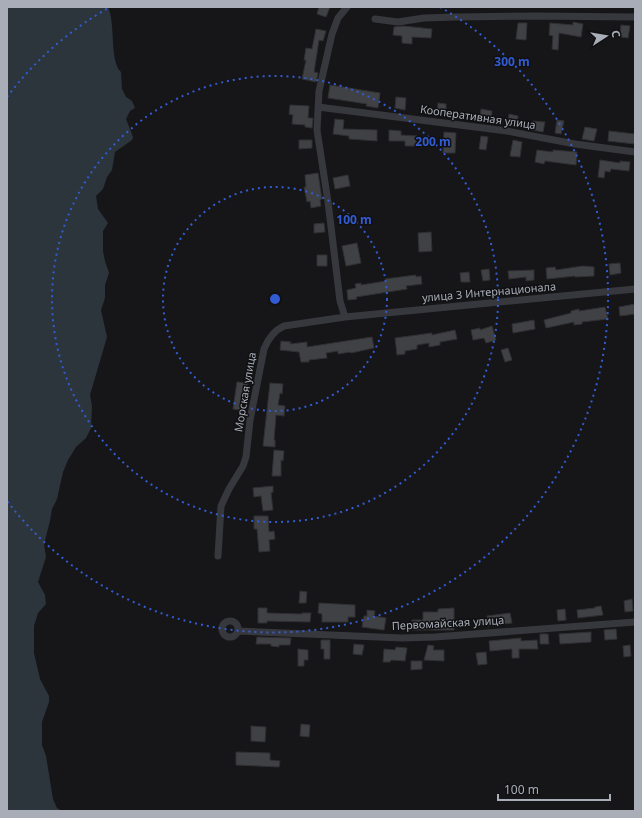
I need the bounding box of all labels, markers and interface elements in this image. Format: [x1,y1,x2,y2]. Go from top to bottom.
north arrow [586,16,626,56]
text: С [608,29,624,39]
text: 300 m [494,53,530,70]
street label: Кооперативная улица [419,101,537,132]
text: 200 m [415,133,451,150]
text: 100 m [336,211,372,228]
street label: улица 3 Интернационала [421,278,557,305]
centre of rings [268,292,282,306]
street label: Морская улица [230,351,259,433]
street label: Первомайская улица [391,612,505,633]
scale bar [498,776,610,802]
text: 100 m [504,781,539,798]

